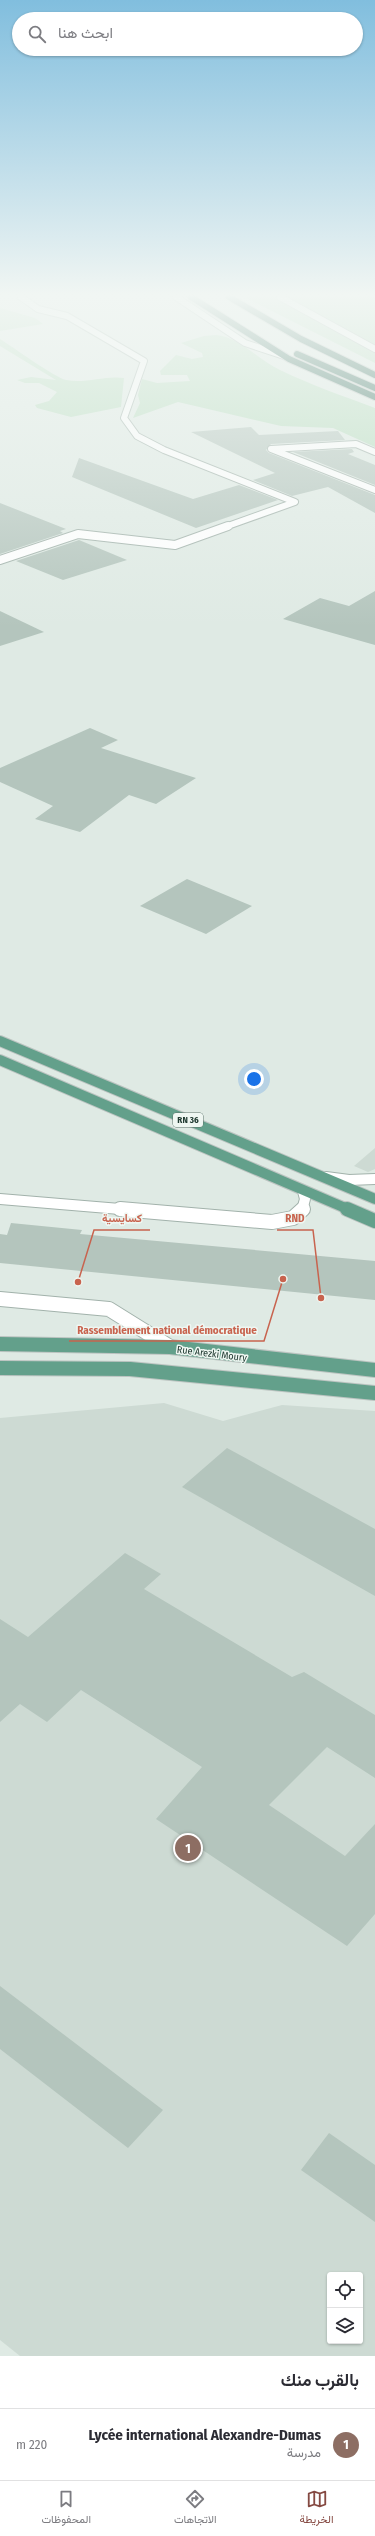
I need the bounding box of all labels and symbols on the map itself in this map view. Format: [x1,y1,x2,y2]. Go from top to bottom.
your location [244,1069,264,1089]
road number: RN 36 [173,1113,203,1127]
callout: كسايسية [94,1207,150,1230]
callout: RND [277,1207,313,1230]
text: كسايسية [102,1212,142,1225]
text: RND [285,1212,305,1225]
callout: Rassemblement national démocratique [69,1318,264,1341]
text: Rassemblement national démocratique [77,1324,257,1337]
street label: Rue Arezki Moury [176,1344,248,1364]
pin: 1 [175,1833,201,1863]

